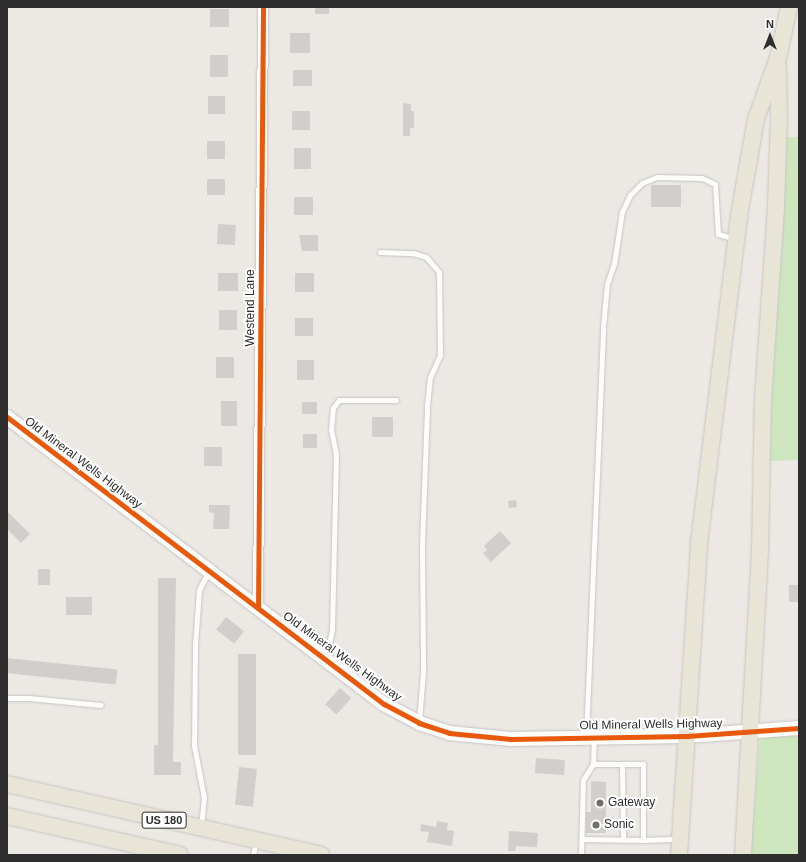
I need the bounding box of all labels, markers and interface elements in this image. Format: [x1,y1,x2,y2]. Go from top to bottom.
north arrow [750,16,790,56]
text: N [766,18,774,30]
street label: Westend Lane [244,269,258,347]
street label: Old Mineral Wells Highway [22,414,144,512]
street label: Old Mineral Wells Highway [280,609,404,705]
street label: Old Mineral Wells Highway [579,717,723,733]
place label: Gateway [608,796,655,810]
marker: Gateway [595,798,605,808]
road number: US 180 [141,811,187,829]
place label: Sonic [604,818,634,832]
marker: Sonic [591,820,601,830]

